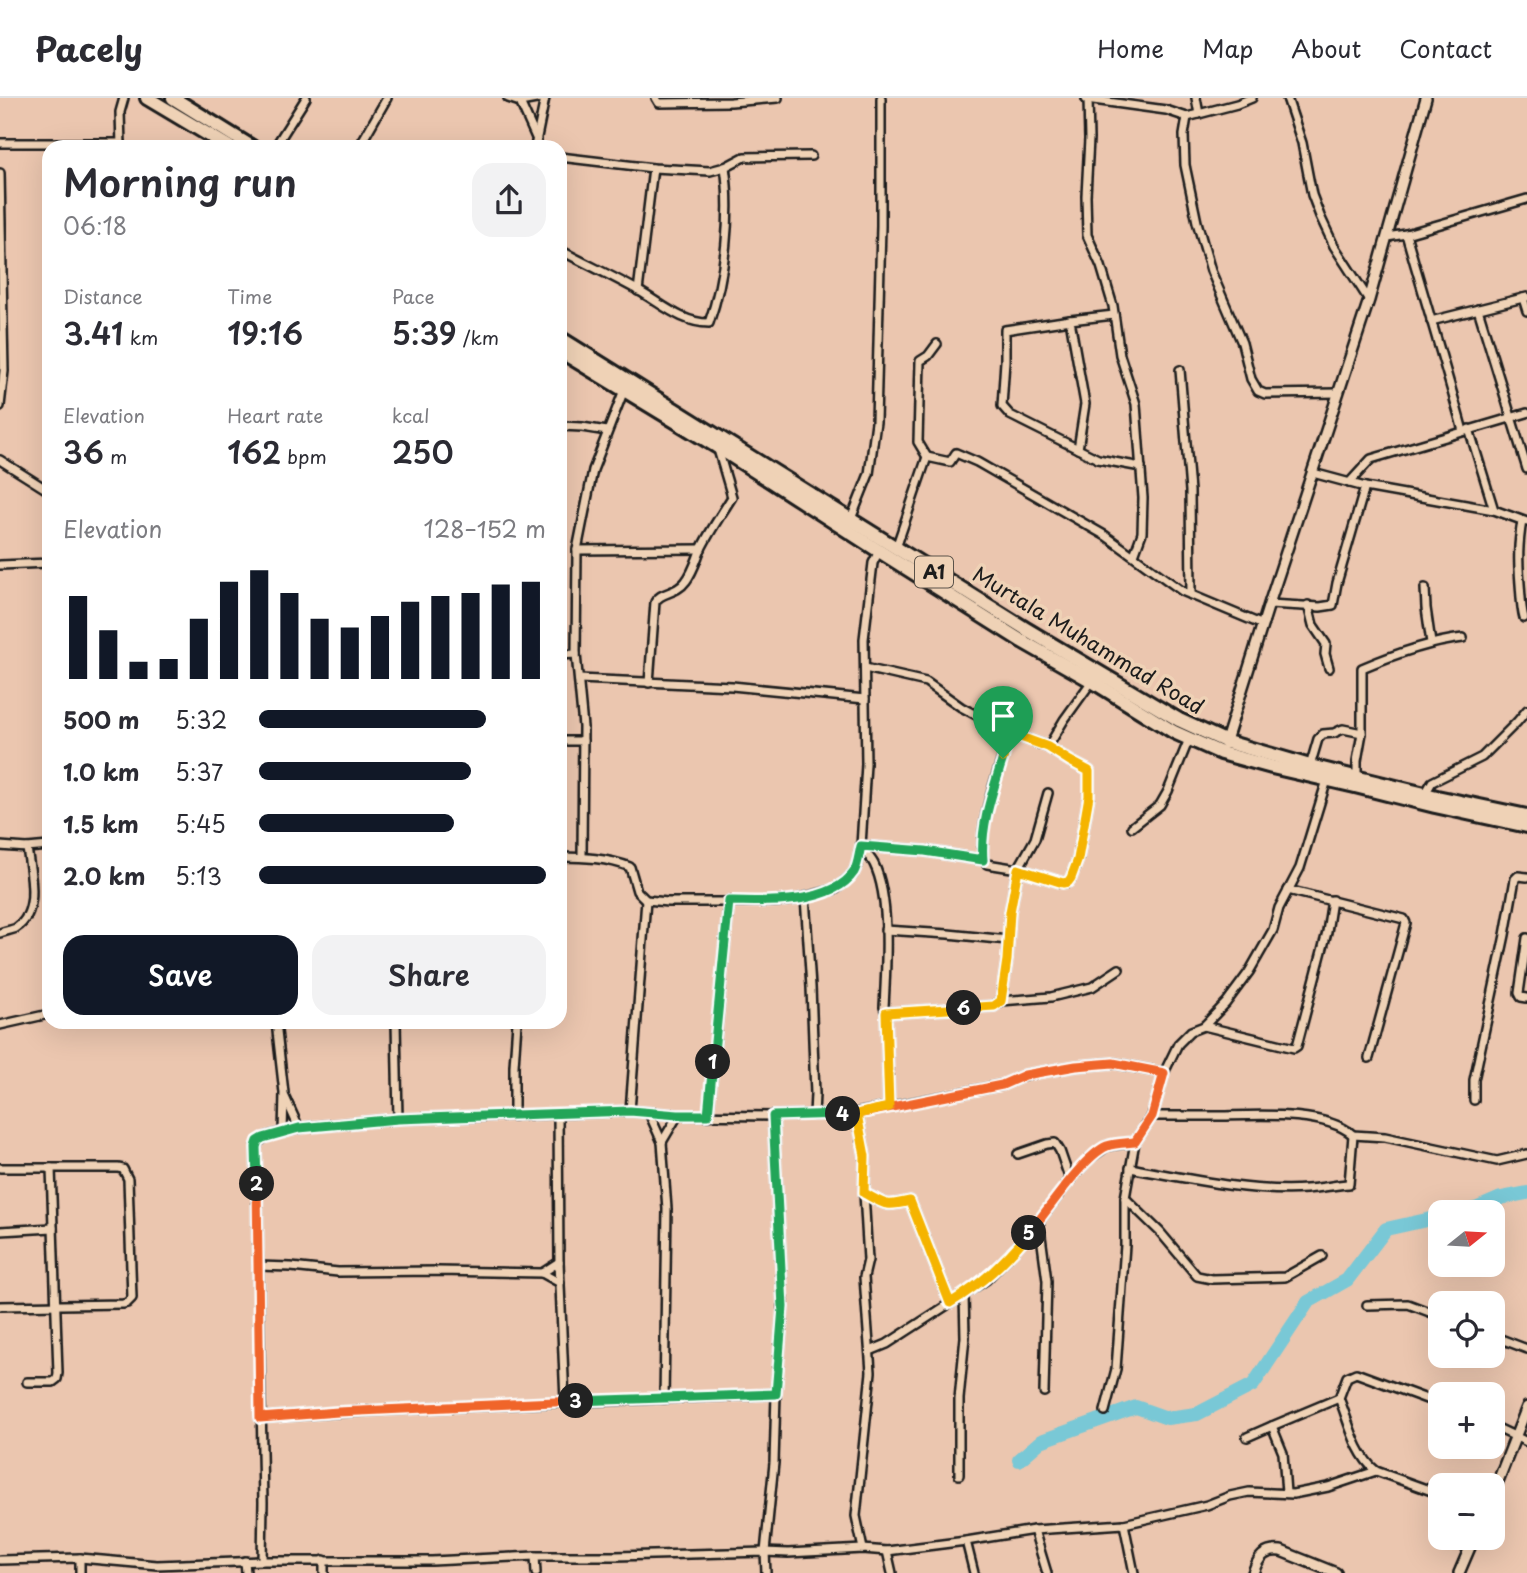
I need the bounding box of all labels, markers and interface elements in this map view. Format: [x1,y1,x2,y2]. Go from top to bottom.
text: Pacely [35,23,143,73]
text: Home [1097,30,1164,66]
text: Map [1202,30,1253,66]
text: About [1291,30,1361,66]
text: Contact [1399,30,1492,66]
text: Morning run [63,153,297,210]
button: share [472,163,546,237]
text: 06:18 [63,208,127,243]
text: Distance [63,282,143,310]
text: Time [227,282,272,310]
text: Pace [392,282,435,310]
text: 3.41 [63,310,124,355]
text: 19:16 [227,310,303,355]
text: 5:39 [392,310,457,355]
text: km [124,323,158,351]
text: /km [457,323,499,351]
text: Elevation [63,401,145,429]
text: Heart rate [227,401,323,429]
text: kcal [392,401,430,429]
text: 36 [63,429,104,474]
text: 162 [227,429,281,474]
text: 250 [392,429,454,474]
text: m [104,442,127,470]
text: bpm [281,442,327,470]
text: Elevation [63,511,162,546]
text: 128–152 m [424,511,546,546]
road number: A1 [915,556,953,587]
street label: Murtala Muhammad Road [967,557,1211,721]
pin [973,686,1033,758]
icon: arrive [984,697,1022,735]
text: 500 m [63,702,140,737]
text: 5:32 [175,702,227,737]
text: 1.0 km [63,754,140,789]
text: 5:37 [175,754,223,789]
text: 1.5 km [63,806,139,841]
text: 5:45 [175,806,226,841]
text: 2.0 km [63,858,145,893]
text: 5:13 [175,858,222,893]
button: Save [63,935,298,1015]
button: Share [312,935,546,1015]
pin: 6 [946,990,982,1026]
text: 6 [957,993,970,1021]
pin: 1 [696,1044,730,1080]
text: 1 [708,1047,717,1075]
pin: 4 [826,1096,860,1132]
text: 4 [836,1099,849,1127]
pin: 2 [240,1166,274,1202]
text: 2 [250,1169,263,1197]
north arrow [1428,1200,1505,1278]
map controls [1428,1200,1505,1550]
pin: 5 [1012,1216,1046,1250]
text: 5 [1022,1218,1035,1246]
button: locate [1428,1291,1505,1368]
button: + [1428,1382,1505,1459]
pin: 3 [558,1384,594,1418]
text: 3 [569,1386,582,1414]
button: − [1428,1473,1505,1550]

